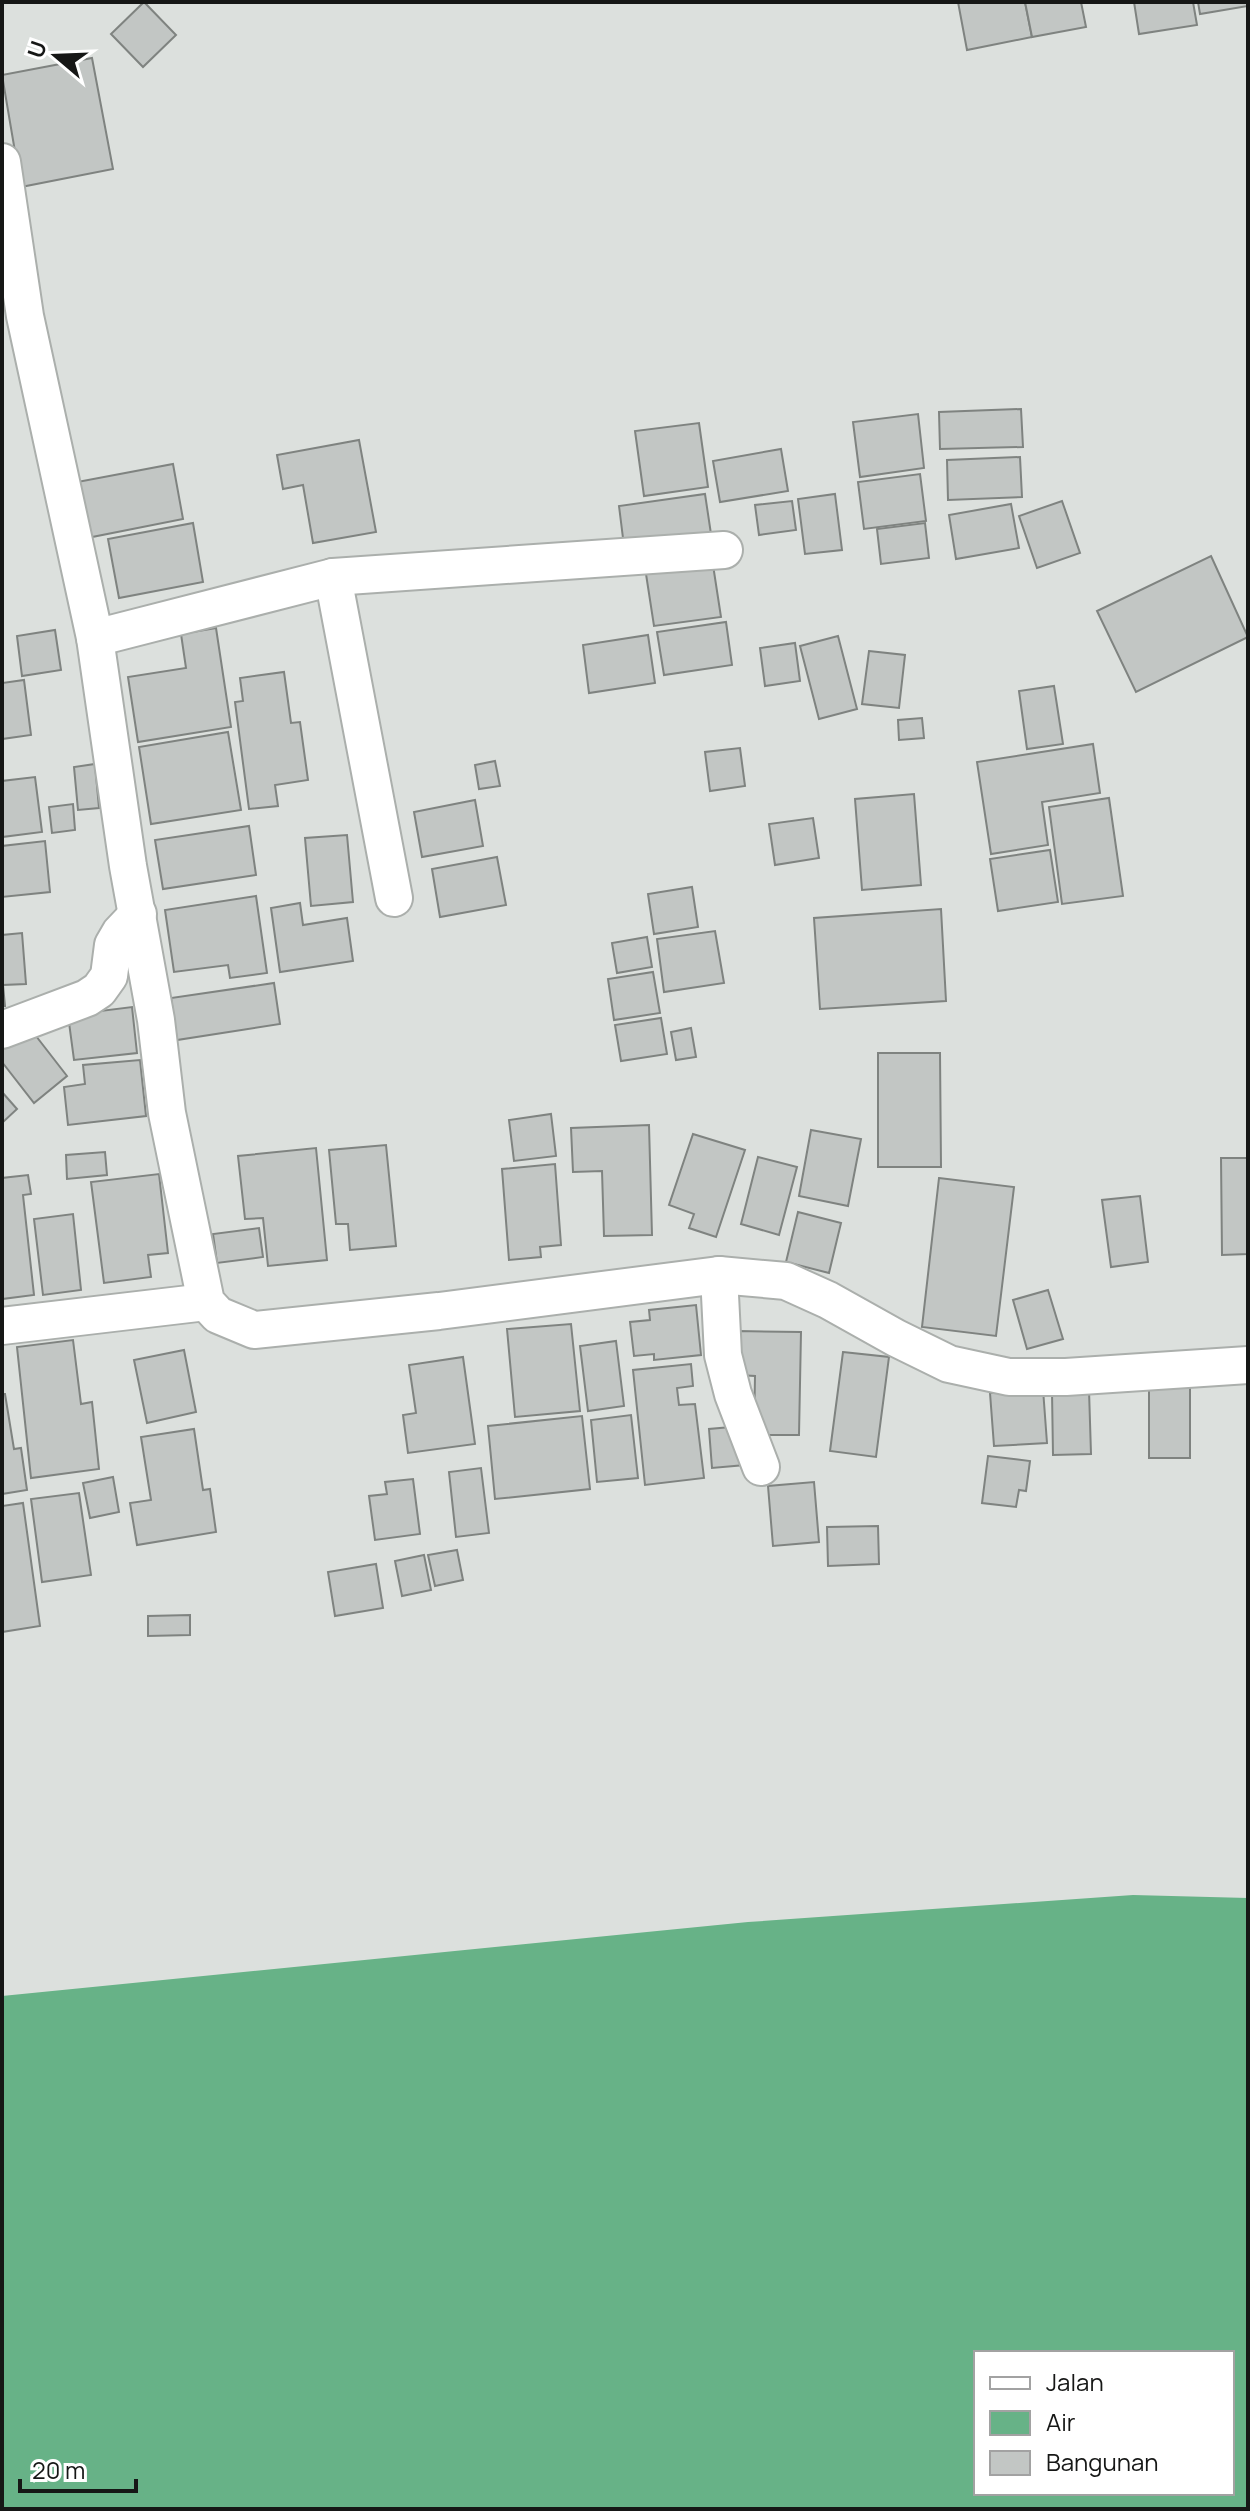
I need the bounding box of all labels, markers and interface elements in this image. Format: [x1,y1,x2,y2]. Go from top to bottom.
north arrow [16,16,96,96]
text: U [20,37,54,62]
legend [974,2351,1234,2495]
text: Jalan [1046,2365,1104,2398]
text: Air [1046,2405,1076,2438]
scale bar [20,2443,136,2493]
text: Bangunan [1046,2445,1159,2478]
text: 20 m [32,2453,85,2486]

